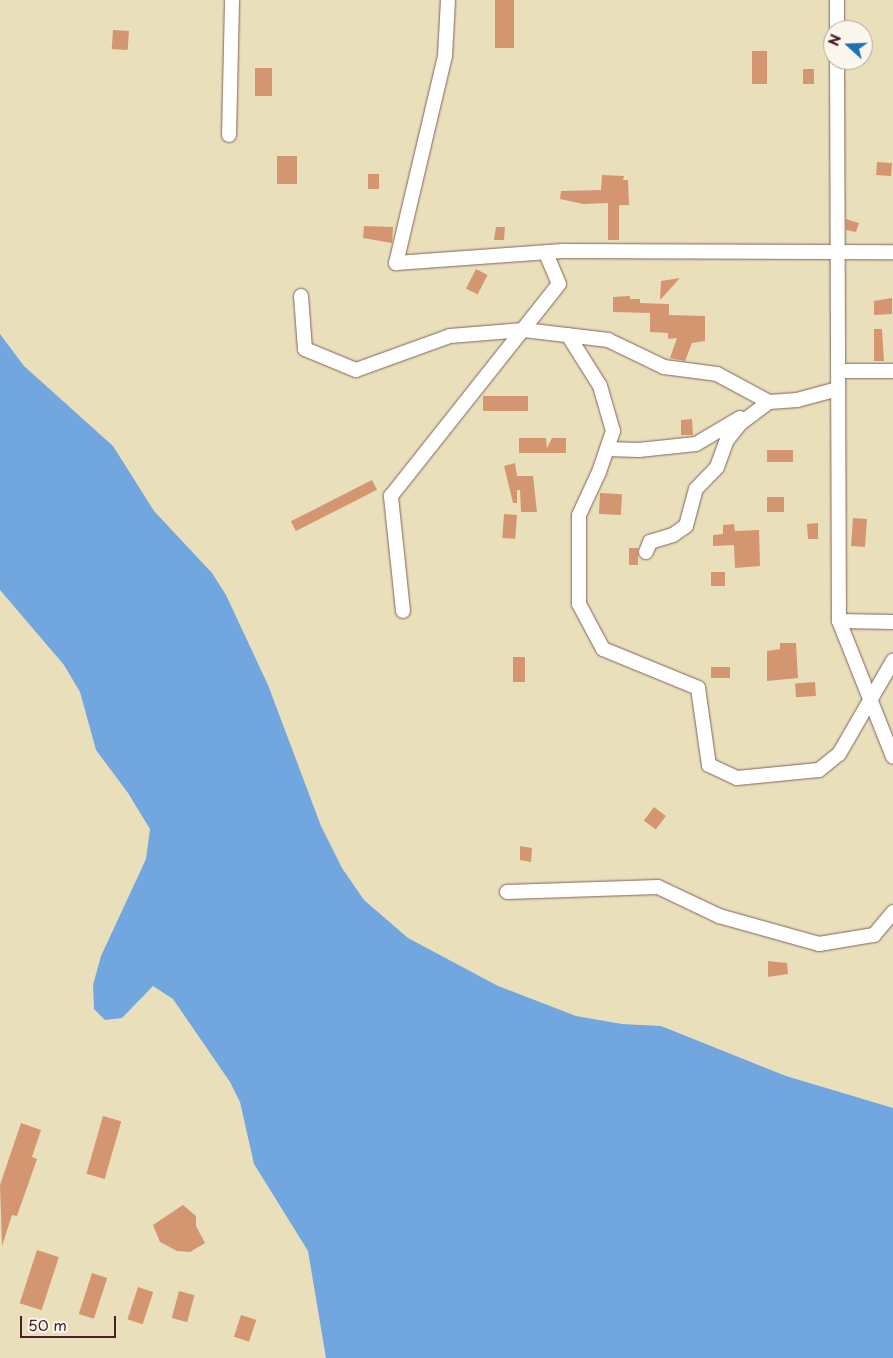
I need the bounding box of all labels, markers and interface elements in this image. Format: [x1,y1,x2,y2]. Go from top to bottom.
north arrow [823,20,873,70]
text: N [823,31,846,49]
scale bar [22,1306,119,1338]
text: 50 m [28,1313,67,1336]

